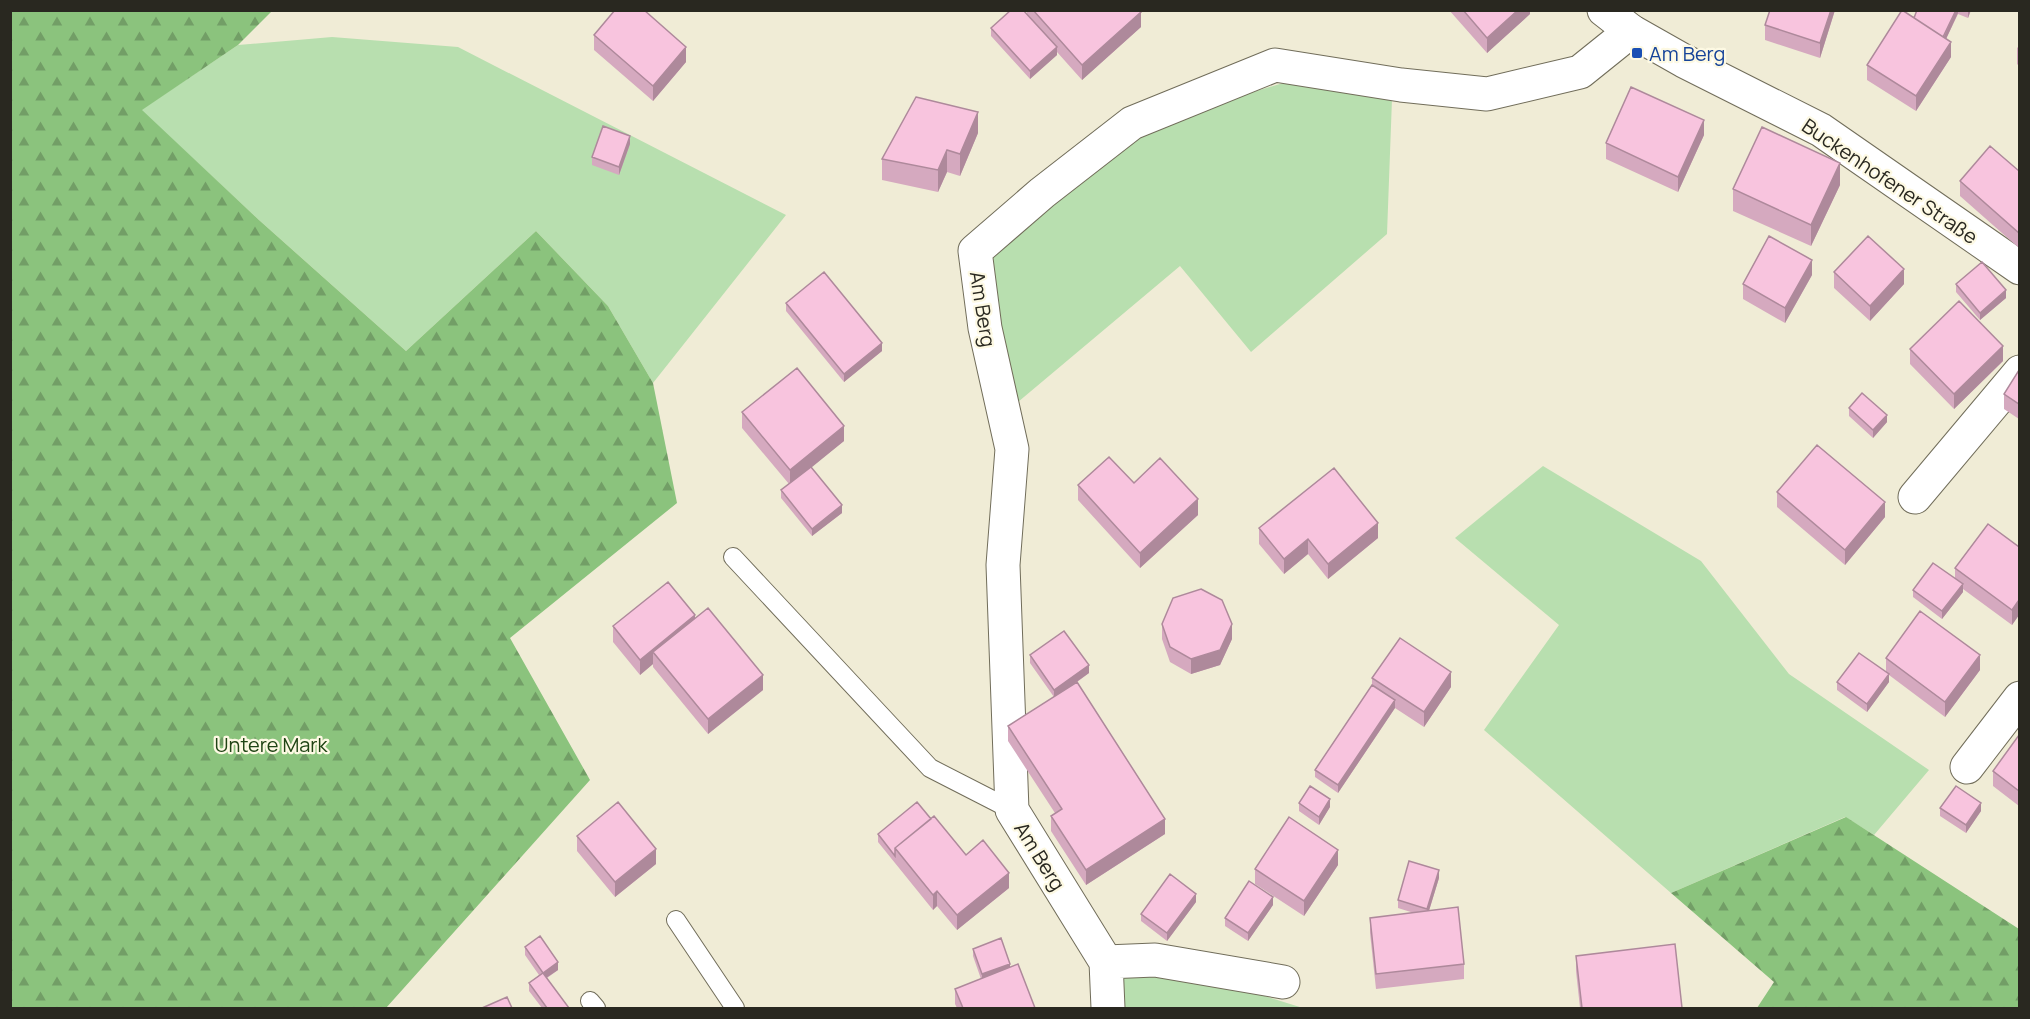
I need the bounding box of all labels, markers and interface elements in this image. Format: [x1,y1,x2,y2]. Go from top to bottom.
place label: Am Berg [1649,40,1725,67]
marker: Am Berg [1630,46,1644,60]
street label: Buckenhofener Straße [1797,112,1983,250]
street label: Am Berg [964,269,1002,349]
park label: Untere Mark [215,731,329,758]
street label: Am Berg [1008,817,1072,895]

